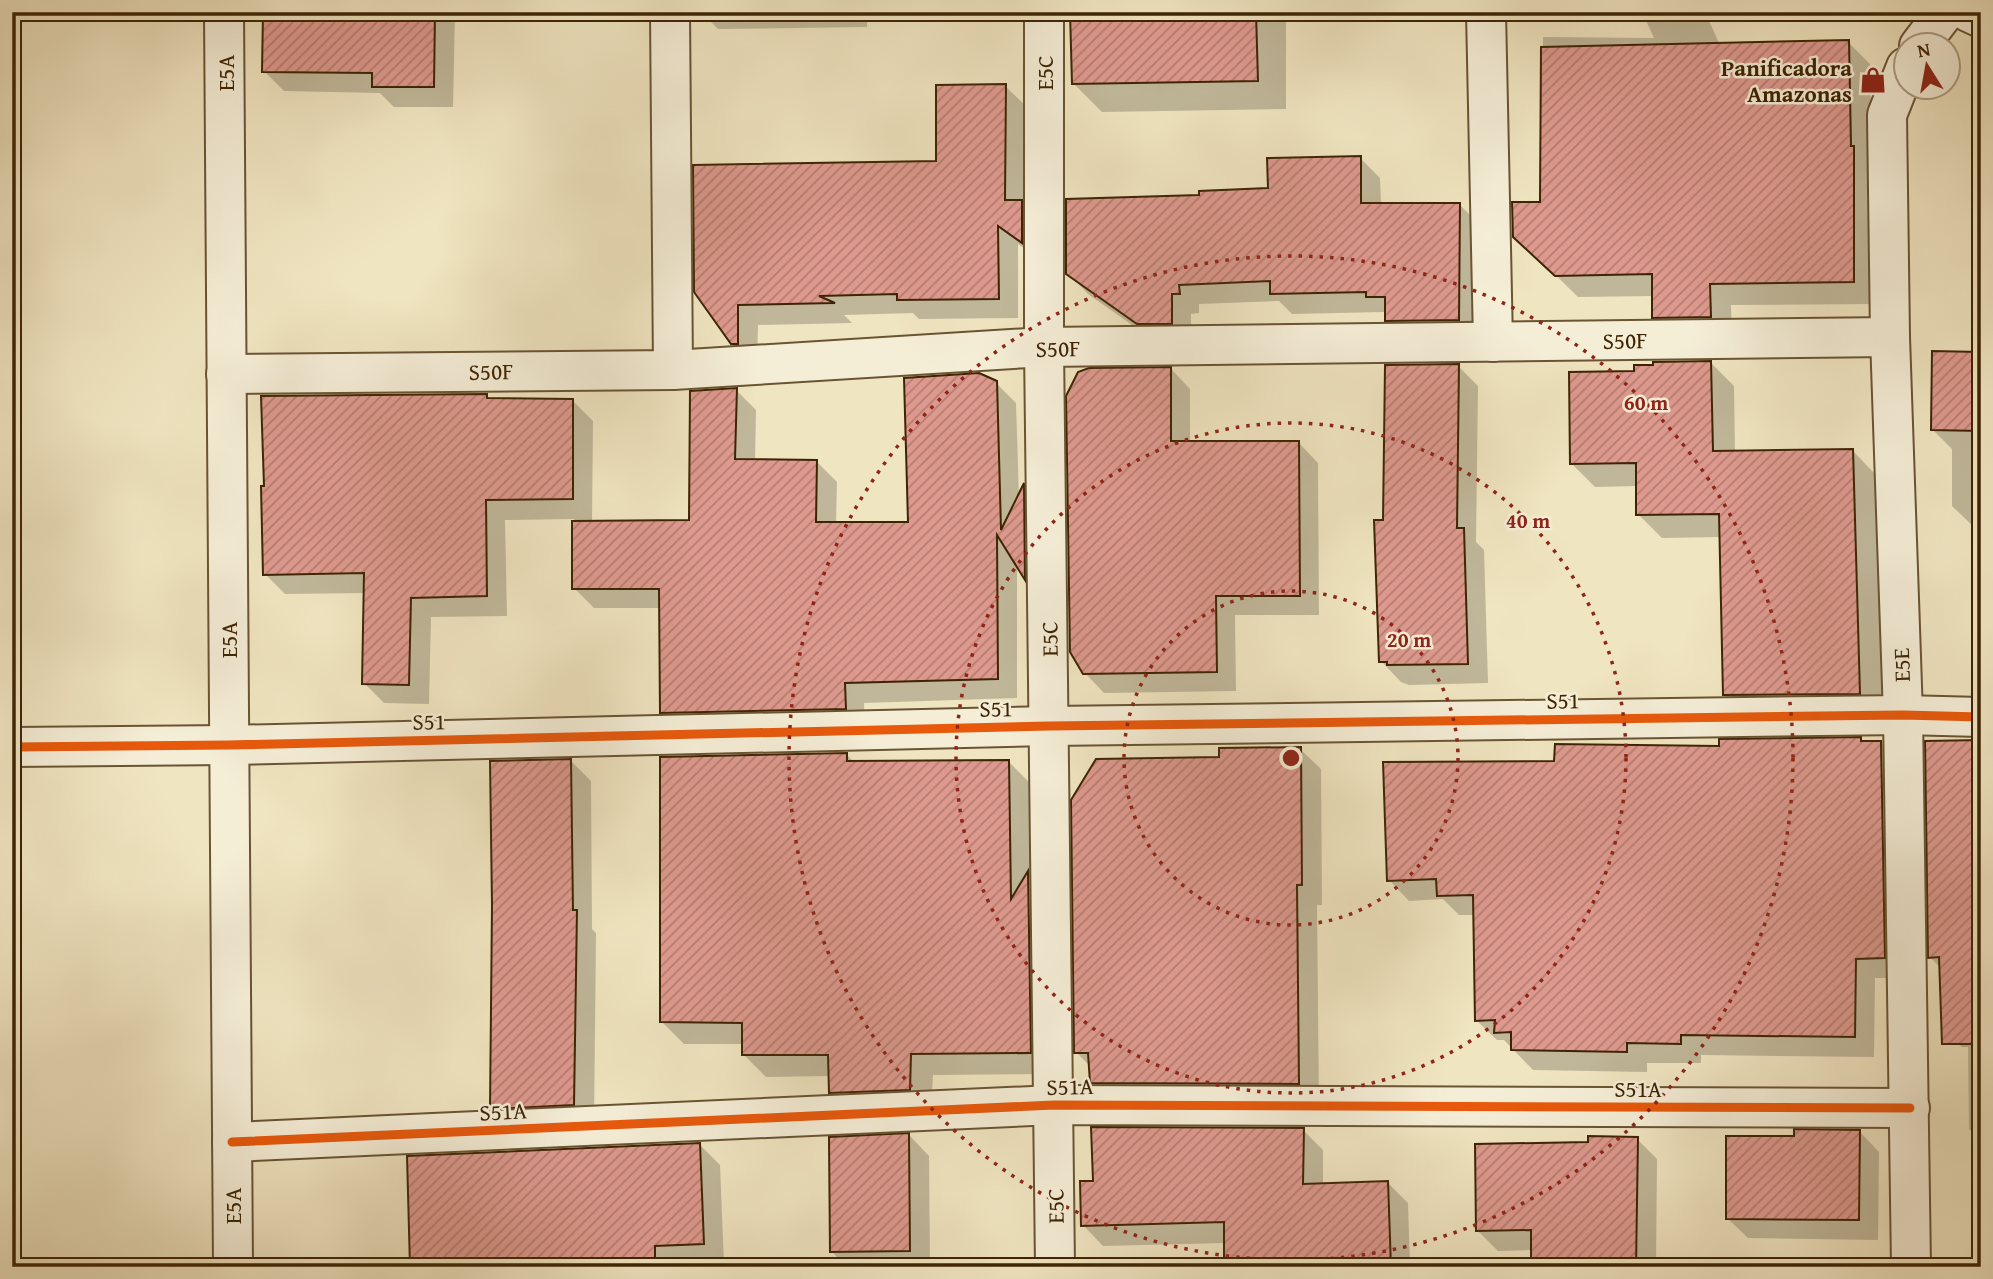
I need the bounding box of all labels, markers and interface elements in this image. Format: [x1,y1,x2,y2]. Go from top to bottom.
north arrow [1892,32,1962,102]
text: N [1915,34,1933,64]
place label: Panificadora Amazonas [1721,51,1852,110]
street label: E5A [209,55,242,91]
street label: E5C [1028,55,1061,91]
shop icon: Panificadora Amazonas [1858,65,1888,95]
street label: S50F [1602,323,1648,357]
street label: S50F [1035,331,1081,365]
street label: S50F [468,354,514,388]
text: 60 m [1624,387,1668,418]
text: 40 m [1506,505,1550,536]
street label: E5C [1032,621,1066,657]
street label: E5A [212,622,245,658]
text: 20 m [1387,624,1431,655]
street label: E5E [1884,647,1918,683]
street label: S51 [1546,683,1580,717]
street label: S51 [979,691,1013,725]
street label: S51 [412,704,446,738]
centre of rings [1279,746,1303,770]
street label: S51A [1046,1069,1094,1103]
street label: S51A [1614,1072,1662,1105]
street label: S51A [479,1093,528,1129]
street label: E5A [216,1188,249,1224]
street label: E5C [1038,1188,1072,1224]

